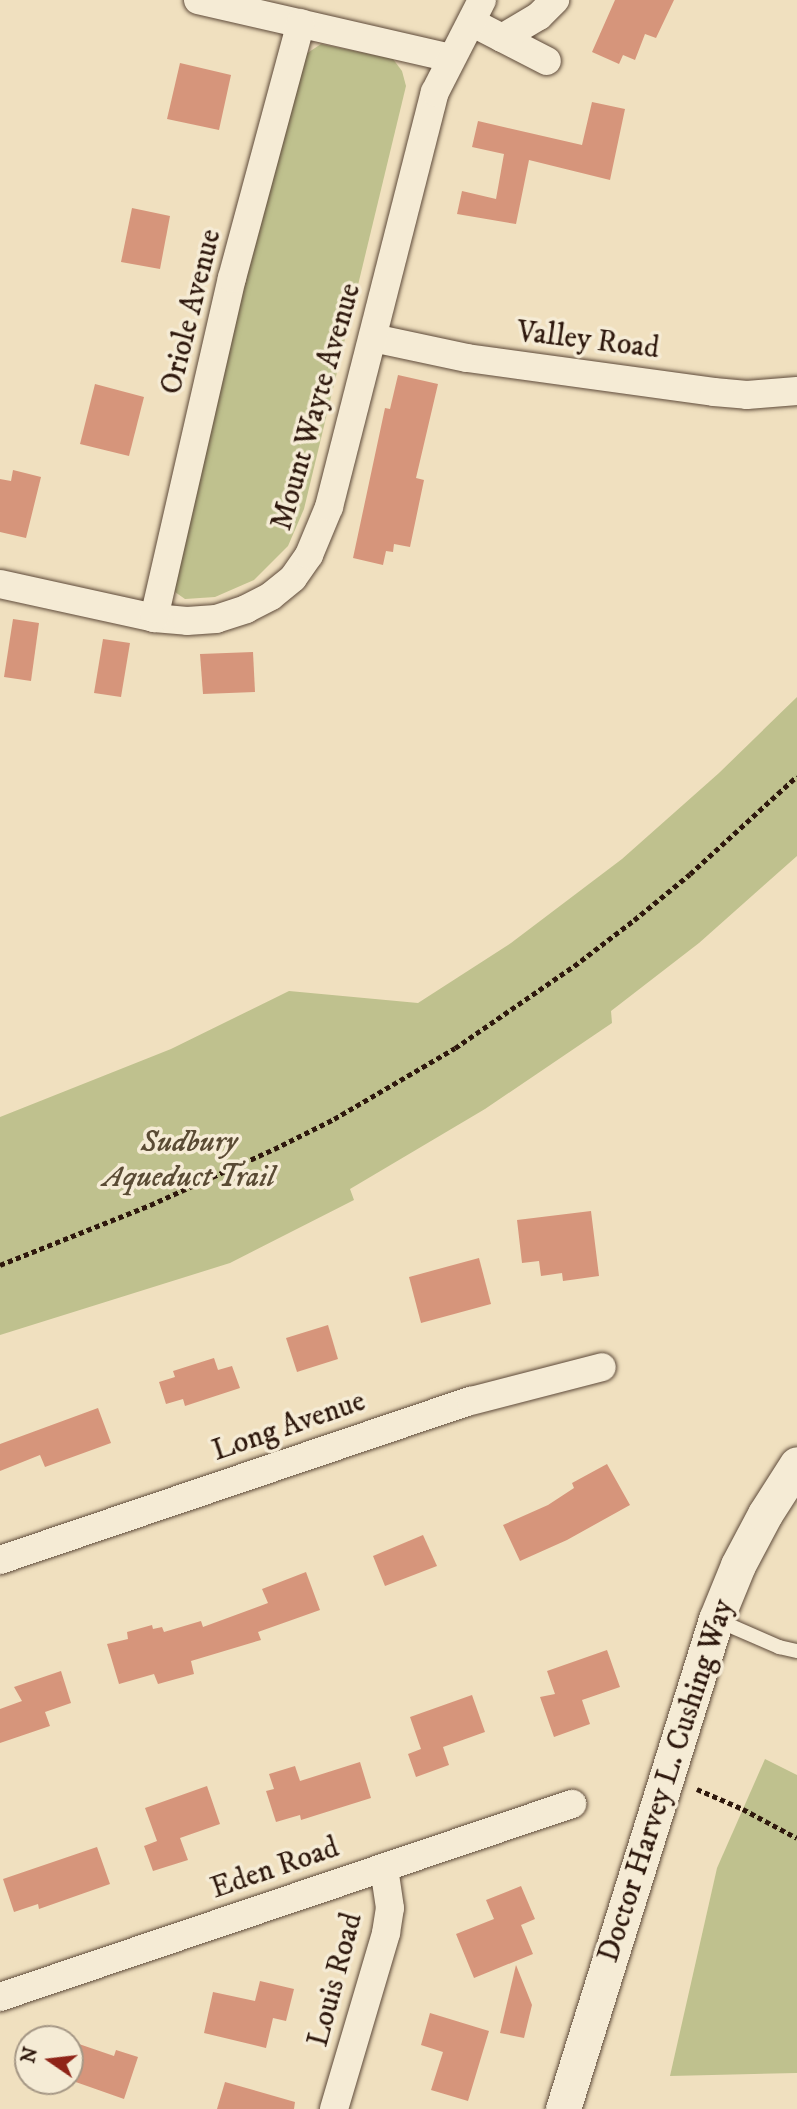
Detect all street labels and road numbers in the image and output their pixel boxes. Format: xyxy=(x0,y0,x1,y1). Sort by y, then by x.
street label: Oriole Avenue xyxy=(154,226,230,398)
street label: Mount Wayte Avenue xyxy=(265,279,369,535)
street label: Valley Road xyxy=(515,314,661,368)
street label: Long Avenue xyxy=(208,1384,370,1470)
street label: Doctor Harvey L. Cushing Way xyxy=(591,1595,743,1967)
street label: Eden Road xyxy=(206,1830,344,1908)
street label: Louis Road xyxy=(301,1909,371,2051)

